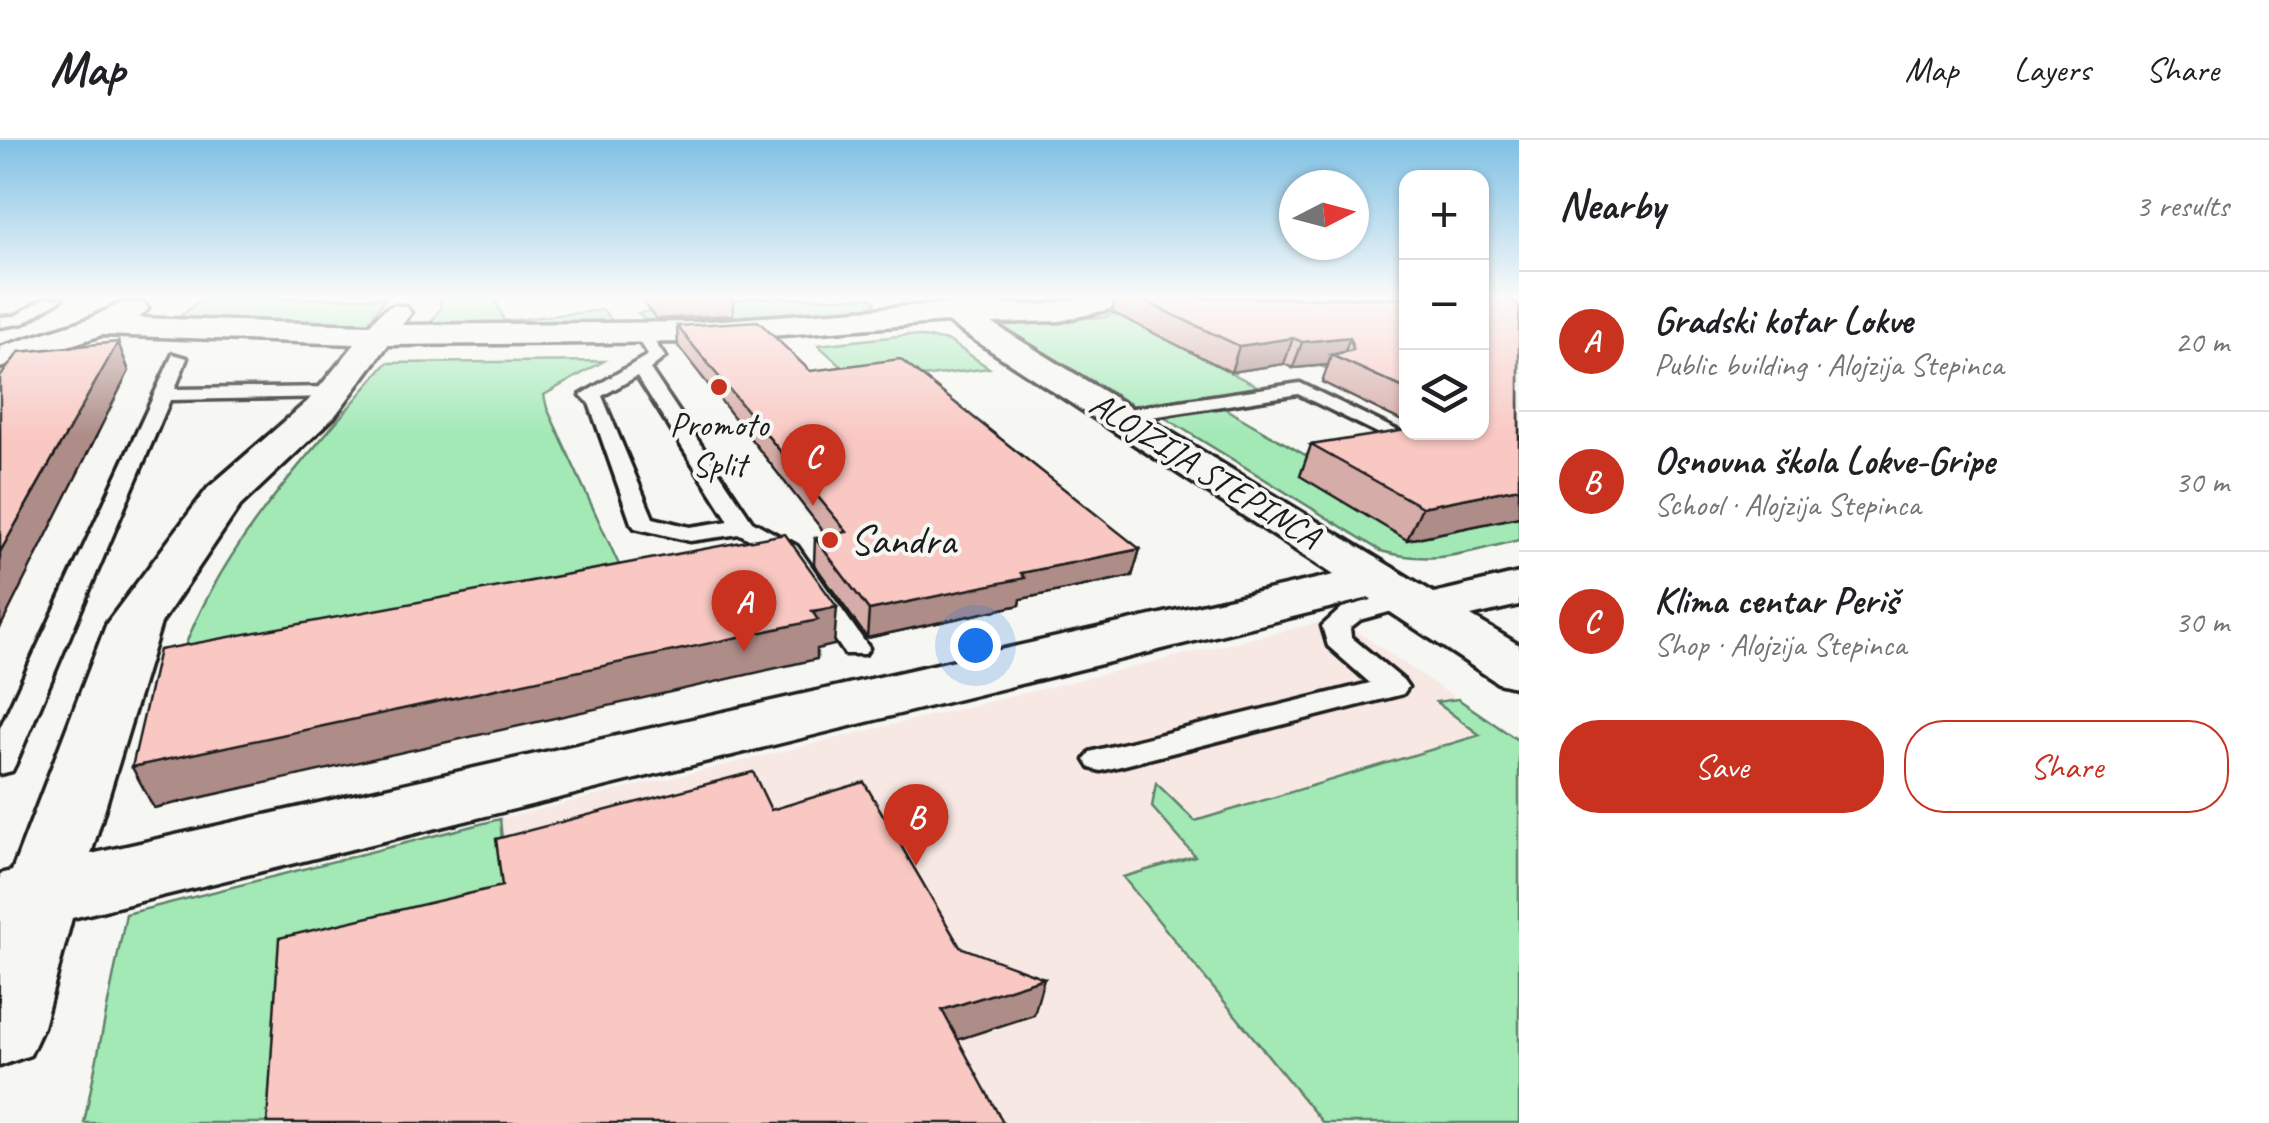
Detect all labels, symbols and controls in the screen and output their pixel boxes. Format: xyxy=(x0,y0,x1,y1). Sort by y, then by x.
text: Map xyxy=(50,39,125,99)
text: Map xyxy=(1905,47,1958,92)
text: Layers xyxy=(2013,47,2091,92)
text: Share xyxy=(2146,47,2219,92)
north arrow xyxy=(1279,170,1369,260)
map controls xyxy=(1399,170,1489,440)
button: + xyxy=(1399,170,1489,260)
text: Nearby xyxy=(1559,179,1665,232)
text: 3 results xyxy=(2135,185,2229,226)
button: − xyxy=(1399,260,1489,350)
text: Gradski kotar Lokve xyxy=(1654,297,1912,344)
text: A xyxy=(1583,321,1600,362)
text: 20 m xyxy=(2175,321,2229,362)
text: Public building · Alojzija Stepinca xyxy=(1654,344,2003,385)
button: layers xyxy=(1399,350,1489,440)
marker: Promoto Split xyxy=(708,376,730,398)
street label: ALOJZIJA STEPINCA xyxy=(1081,381,1330,560)
place label: Promoto Split xyxy=(670,402,770,487)
pin: C xyxy=(780,424,846,506)
text: Osnovna škola Lokve-Gripe xyxy=(1654,437,1995,484)
text: B xyxy=(1583,461,1600,502)
text: 30 m xyxy=(2175,461,2229,502)
text: School · Alojzija Stepinca xyxy=(1654,484,1920,525)
place label: Sandra xyxy=(850,514,959,567)
marker: Sandra xyxy=(819,529,841,551)
pin: A xyxy=(712,570,776,652)
text: Klima centar Periš xyxy=(1654,577,1898,624)
text: C xyxy=(1584,601,1599,642)
text: 30 m xyxy=(2175,601,2229,642)
your location xyxy=(950,620,1001,671)
text: Shop · Alojzija Stepinca xyxy=(1654,624,1906,665)
button: Save xyxy=(1559,720,1884,813)
button: Share xyxy=(1904,720,2229,813)
pin: B xyxy=(884,784,948,866)

